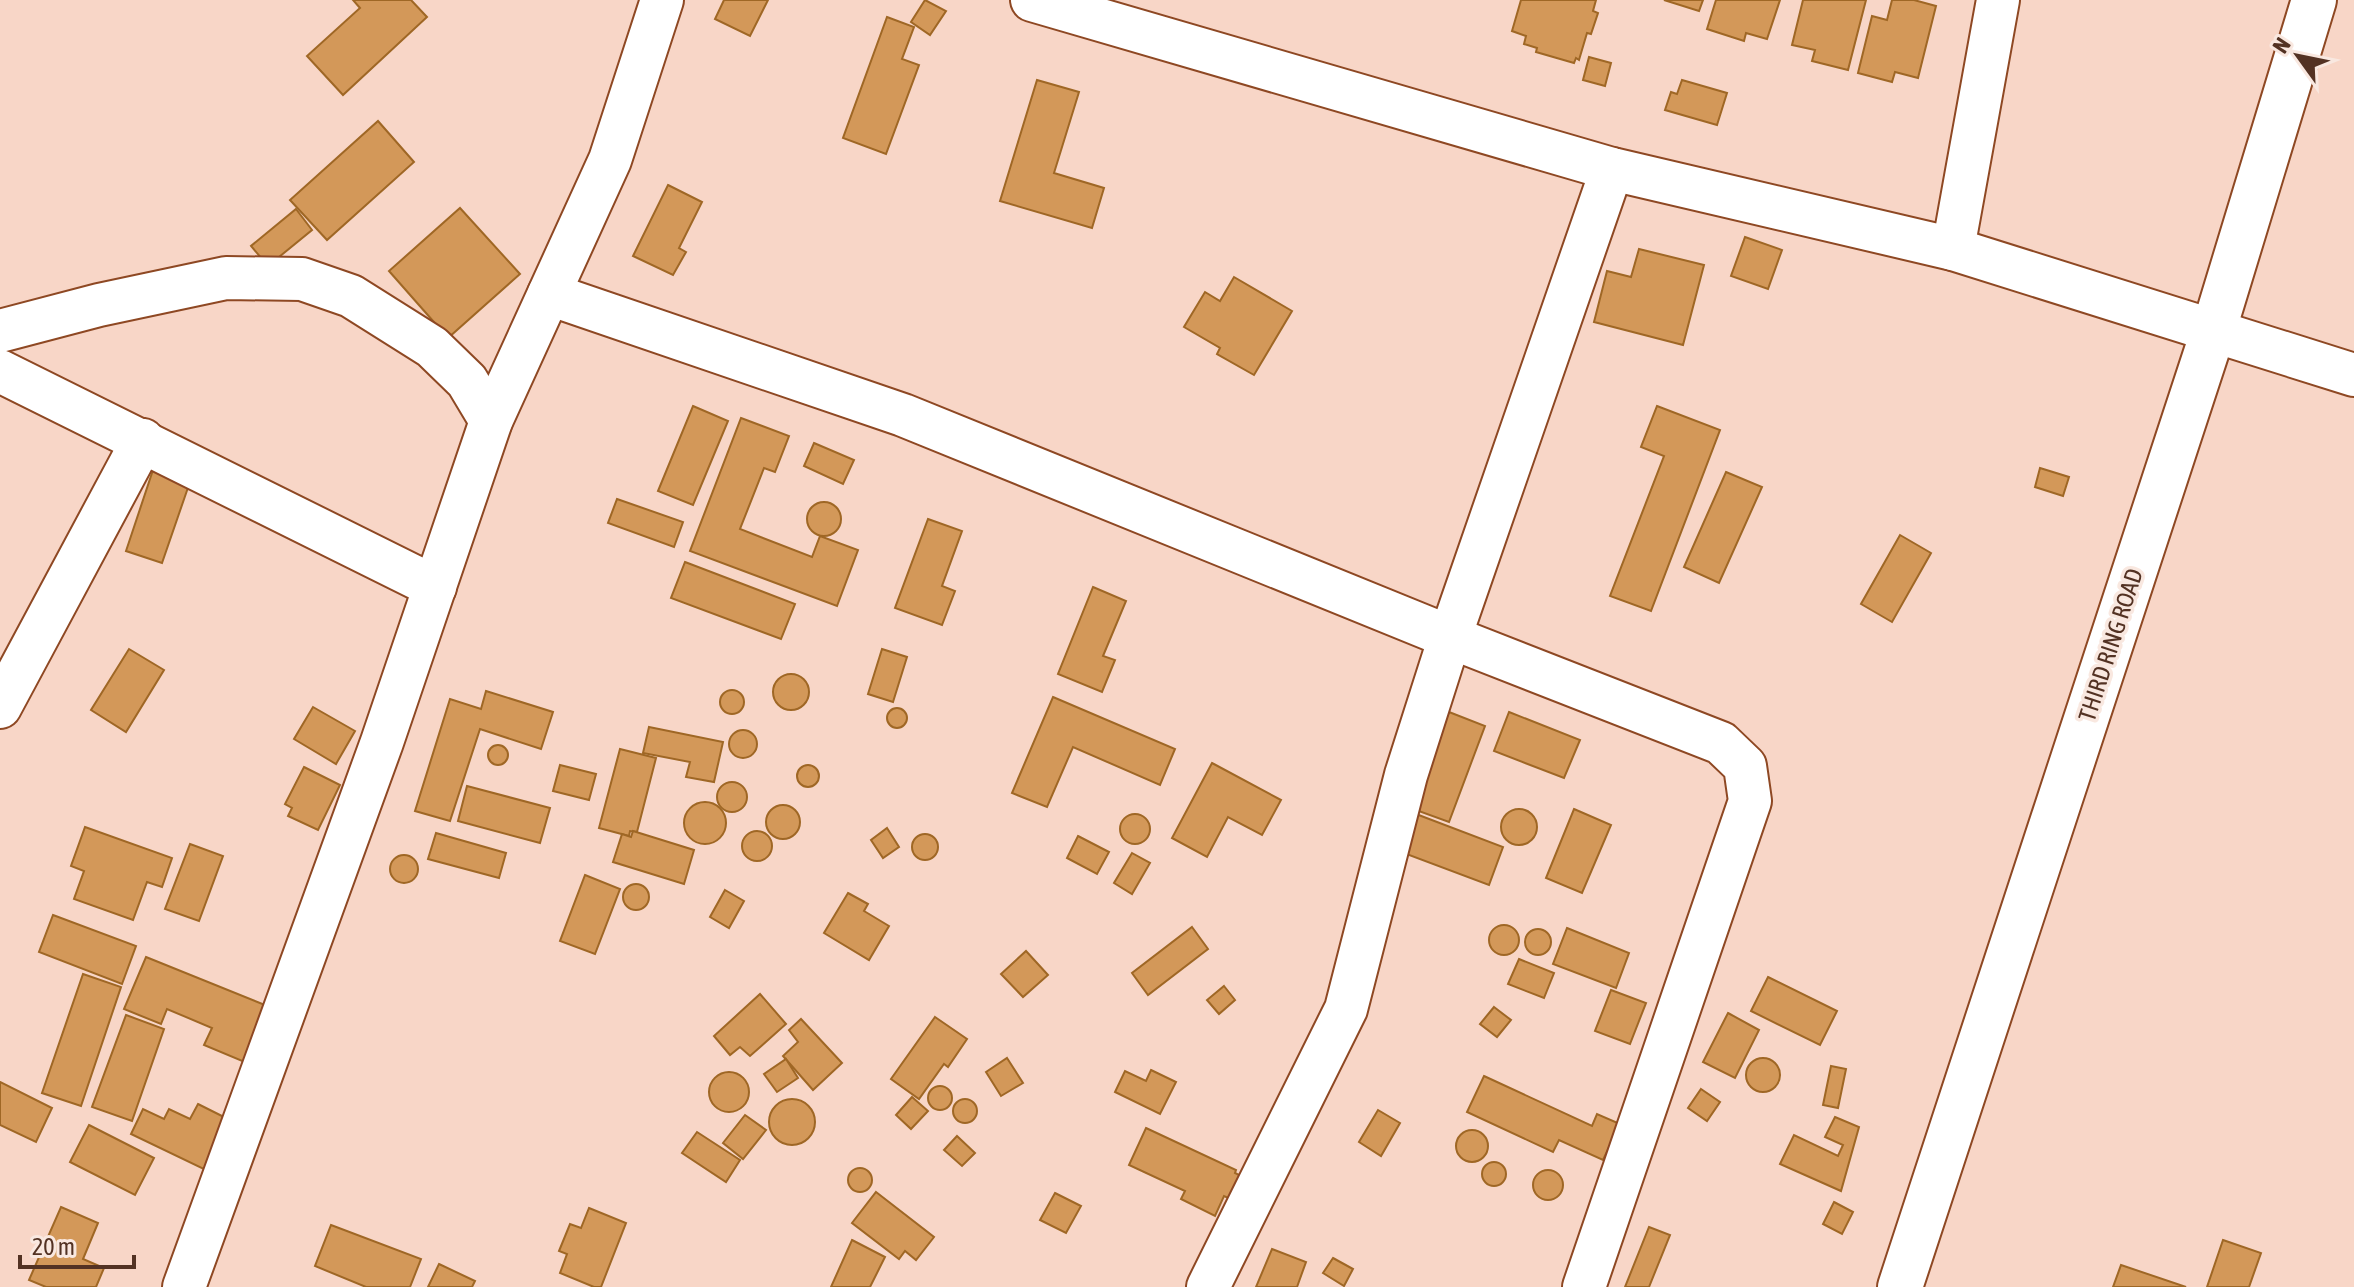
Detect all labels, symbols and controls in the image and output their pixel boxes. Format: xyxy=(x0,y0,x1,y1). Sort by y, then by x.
north arrow xyxy=(2258,16,2338,96)
text: N xyxy=(2267,33,2296,58)
street label: THIRD RING ROAD xyxy=(2073,565,2148,724)
scale bar xyxy=(20,1219,134,1269)
text: 20 m xyxy=(32,1233,75,1260)

